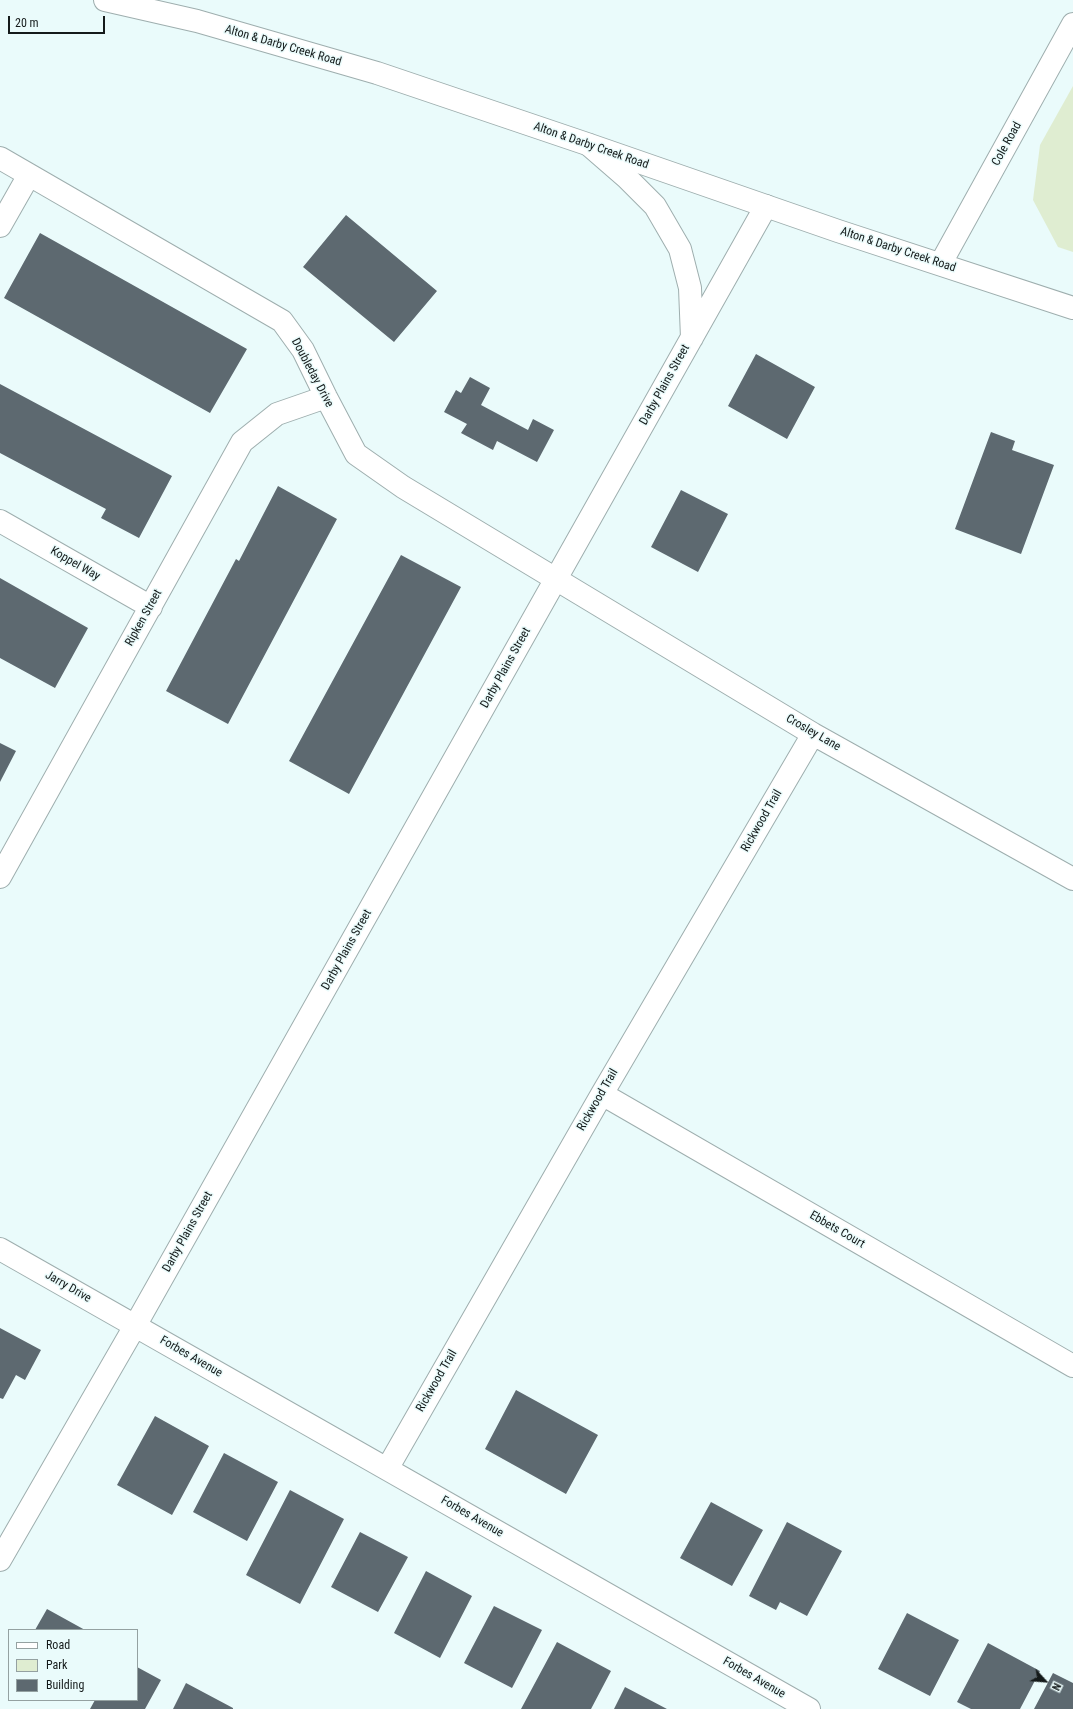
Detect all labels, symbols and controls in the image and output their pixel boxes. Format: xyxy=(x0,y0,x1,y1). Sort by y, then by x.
scale bar xyxy=(10,8,107,34)
text: 20 m xyxy=(15,16,39,30)
street label: Alton & Darby Creek Road xyxy=(223,22,343,70)
street label: Cole Road xyxy=(989,119,1025,169)
street label: Alton & Darby Creek Road xyxy=(532,120,650,172)
street label: Alton & Darby Creek Road xyxy=(838,225,958,275)
street label: Doubleday Drive xyxy=(288,336,336,410)
street label: Darby Plains Street xyxy=(637,342,693,428)
street label: Koppel Way xyxy=(48,544,102,584)
street label: Ripken Street xyxy=(123,587,165,649)
street label: Darby Plains Street xyxy=(478,625,534,711)
street label: Crosley Lane xyxy=(783,712,843,754)
street label: Rickwood Trail xyxy=(738,787,786,855)
street label: Darby Plains Street xyxy=(319,907,375,993)
street label: Rickwood Trail xyxy=(574,1066,622,1134)
street label: Darby Plains Street xyxy=(160,1189,216,1275)
street label: Ebbets Court xyxy=(807,1208,867,1252)
street label: Jarry Drive xyxy=(42,1268,94,1306)
street label: Forbes Avenue xyxy=(157,1333,225,1381)
street label: Rickwood Trail xyxy=(413,1347,461,1415)
street label: Forbes Avenue xyxy=(438,1493,506,1541)
legend xyxy=(8,1629,138,1701)
text: Road xyxy=(46,1638,70,1652)
street label: Forbes Avenue xyxy=(720,1654,788,1702)
text: Park xyxy=(46,1658,67,1672)
north arrow xyxy=(1025,1661,1065,1701)
text: Building xyxy=(46,1678,84,1692)
text: N xyxy=(1049,1681,1064,1692)

